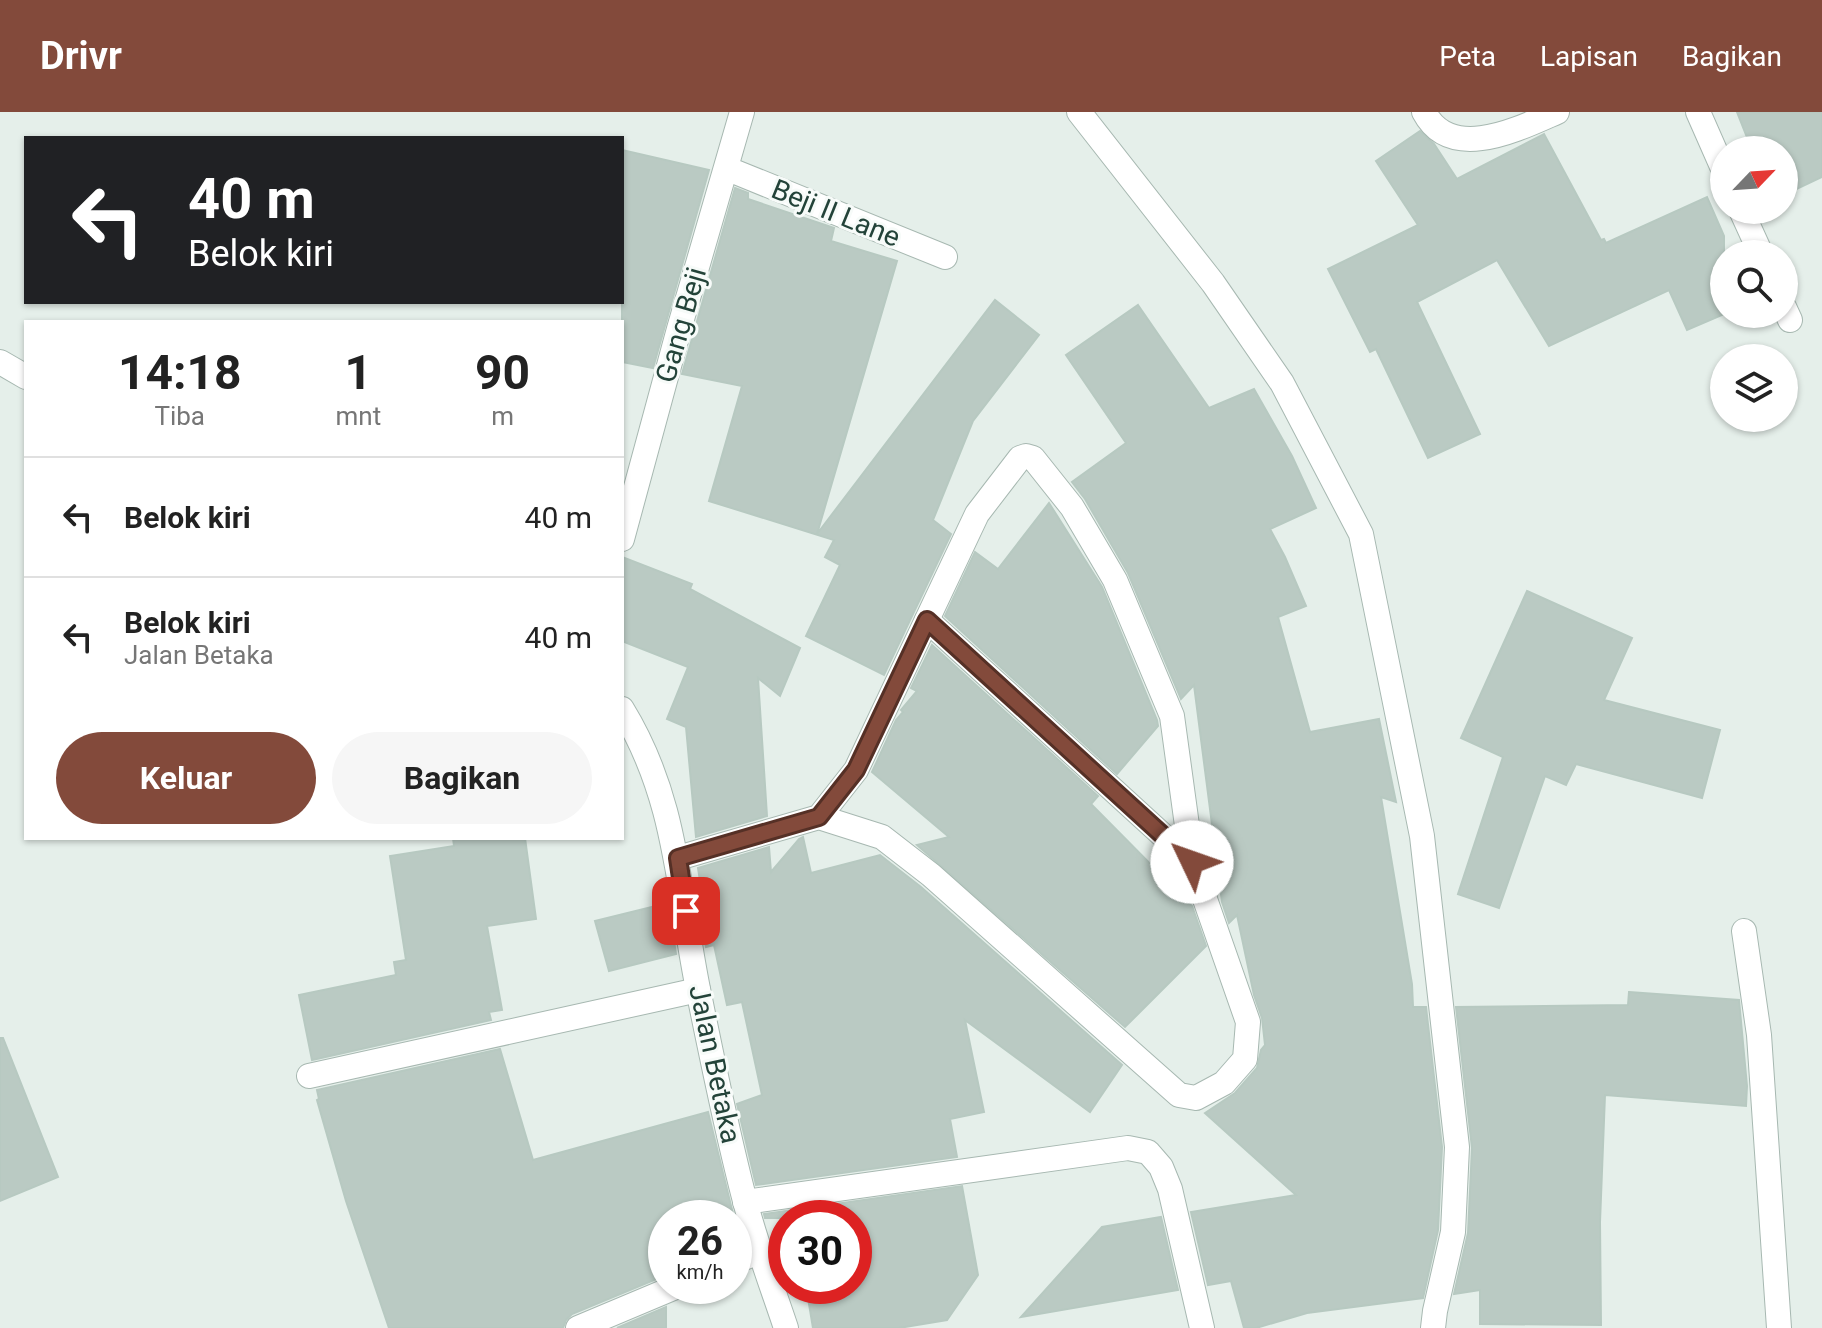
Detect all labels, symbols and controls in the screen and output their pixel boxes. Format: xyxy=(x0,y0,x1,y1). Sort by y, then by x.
text: Drivr xyxy=(40,34,122,78)
text: Peta xyxy=(1439,40,1496,73)
text: Lapisan xyxy=(1540,40,1638,73)
text: Bagikan xyxy=(1682,40,1782,73)
north arrow xyxy=(1710,136,1798,224)
map controls xyxy=(1710,136,1798,432)
text: 40 m xyxy=(188,166,315,232)
icon: left xyxy=(56,168,160,272)
street label: Beji II Lane xyxy=(767,172,905,254)
text: Belok kiri xyxy=(188,233,334,275)
button: search xyxy=(1710,240,1798,328)
street label: Gang Beji xyxy=(649,264,713,386)
text: 14:18 xyxy=(118,344,242,401)
text: 1 xyxy=(345,344,372,401)
text: 90 xyxy=(475,344,530,401)
button: layers xyxy=(1710,344,1798,432)
text: Tiba xyxy=(154,401,205,431)
text: mnt xyxy=(335,401,381,431)
text: m xyxy=(491,401,514,431)
icon: left xyxy=(56,495,100,539)
text: Belok kiri xyxy=(124,500,251,535)
text: 40 m xyxy=(525,500,592,535)
text: Belok kiri xyxy=(124,605,251,640)
icon: left xyxy=(56,615,100,659)
text: 40 m xyxy=(525,620,592,655)
text: Jalan Betaka xyxy=(124,640,274,670)
button: Keluar xyxy=(56,732,316,824)
button: Bagikan xyxy=(332,732,592,824)
position arrow xyxy=(1150,820,1234,904)
pin xyxy=(652,877,720,945)
icon: arrive xyxy=(664,889,708,933)
street label: Jalan Betaka xyxy=(682,982,748,1146)
speed limit sign: 30 xyxy=(768,1200,872,1304)
text: 26 xyxy=(677,1218,723,1265)
text: km/h xyxy=(677,1260,723,1284)

